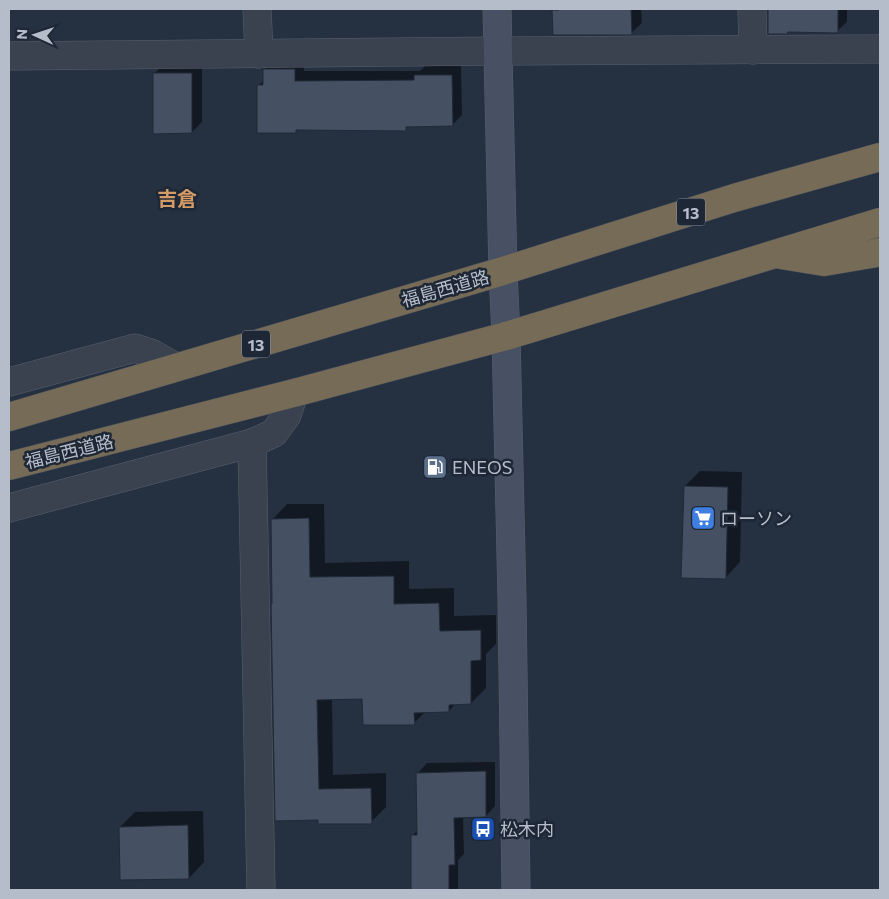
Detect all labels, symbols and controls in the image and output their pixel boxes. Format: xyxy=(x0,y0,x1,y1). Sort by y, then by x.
north arrow xyxy=(10,10,60,60)
text: N xyxy=(13,29,30,40)
district label: 吉倉 xyxy=(157,186,197,210)
road number: 13 xyxy=(677,198,705,226)
street label: 福島西道路 xyxy=(399,265,491,311)
road number: 13 xyxy=(242,330,270,358)
street label: 福島西道路 xyxy=(23,429,115,473)
fuel station icon: ENEOS xyxy=(422,454,448,480)
place label: ENEOS xyxy=(452,456,512,478)
supermarket icon: ローソン xyxy=(690,505,716,531)
place label: ローソン xyxy=(720,507,792,529)
bus stop icon: 松木内 xyxy=(470,816,496,842)
place label: 松木内 xyxy=(500,818,554,840)

